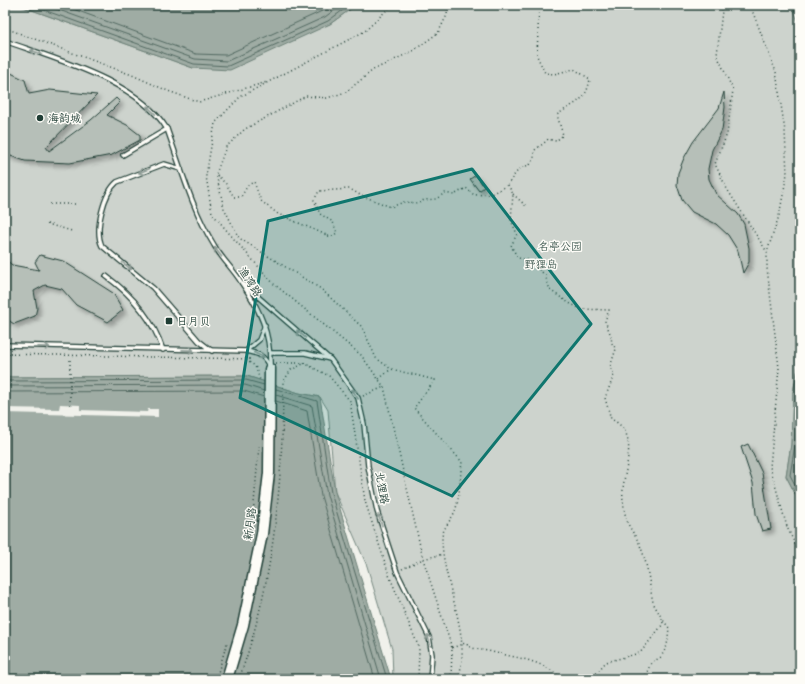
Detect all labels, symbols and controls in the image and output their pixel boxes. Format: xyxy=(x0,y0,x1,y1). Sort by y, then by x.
one-way arrow xyxy=(29,48,42,55)
one-way arrow xyxy=(146,105,156,115)
place label: 海韵城 xyxy=(48,112,81,125)
marker: 海韵城 xyxy=(35,113,45,123)
one-way arrow xyxy=(138,168,150,176)
park label: 名亭公园 xyxy=(538,240,582,253)
one-way arrow xyxy=(214,246,223,257)
park label: 野狸岛 xyxy=(525,258,558,271)
one-way arrow xyxy=(122,262,133,270)
street label: 渔湾路 xyxy=(236,265,264,299)
place label: 日月贝 xyxy=(177,315,210,328)
marker: 日月贝 xyxy=(164,316,174,326)
one-way arrow xyxy=(296,330,307,339)
one-way arrow xyxy=(37,343,50,350)
one-way arrow xyxy=(181,346,194,354)
one-way arrow xyxy=(253,352,265,359)
one-way arrow xyxy=(350,388,358,400)
street label: 北狸路 xyxy=(373,471,391,505)
street label: 新月路 xyxy=(241,507,259,541)
one-way arrow xyxy=(376,514,383,527)
one-way arrow xyxy=(425,634,432,647)

